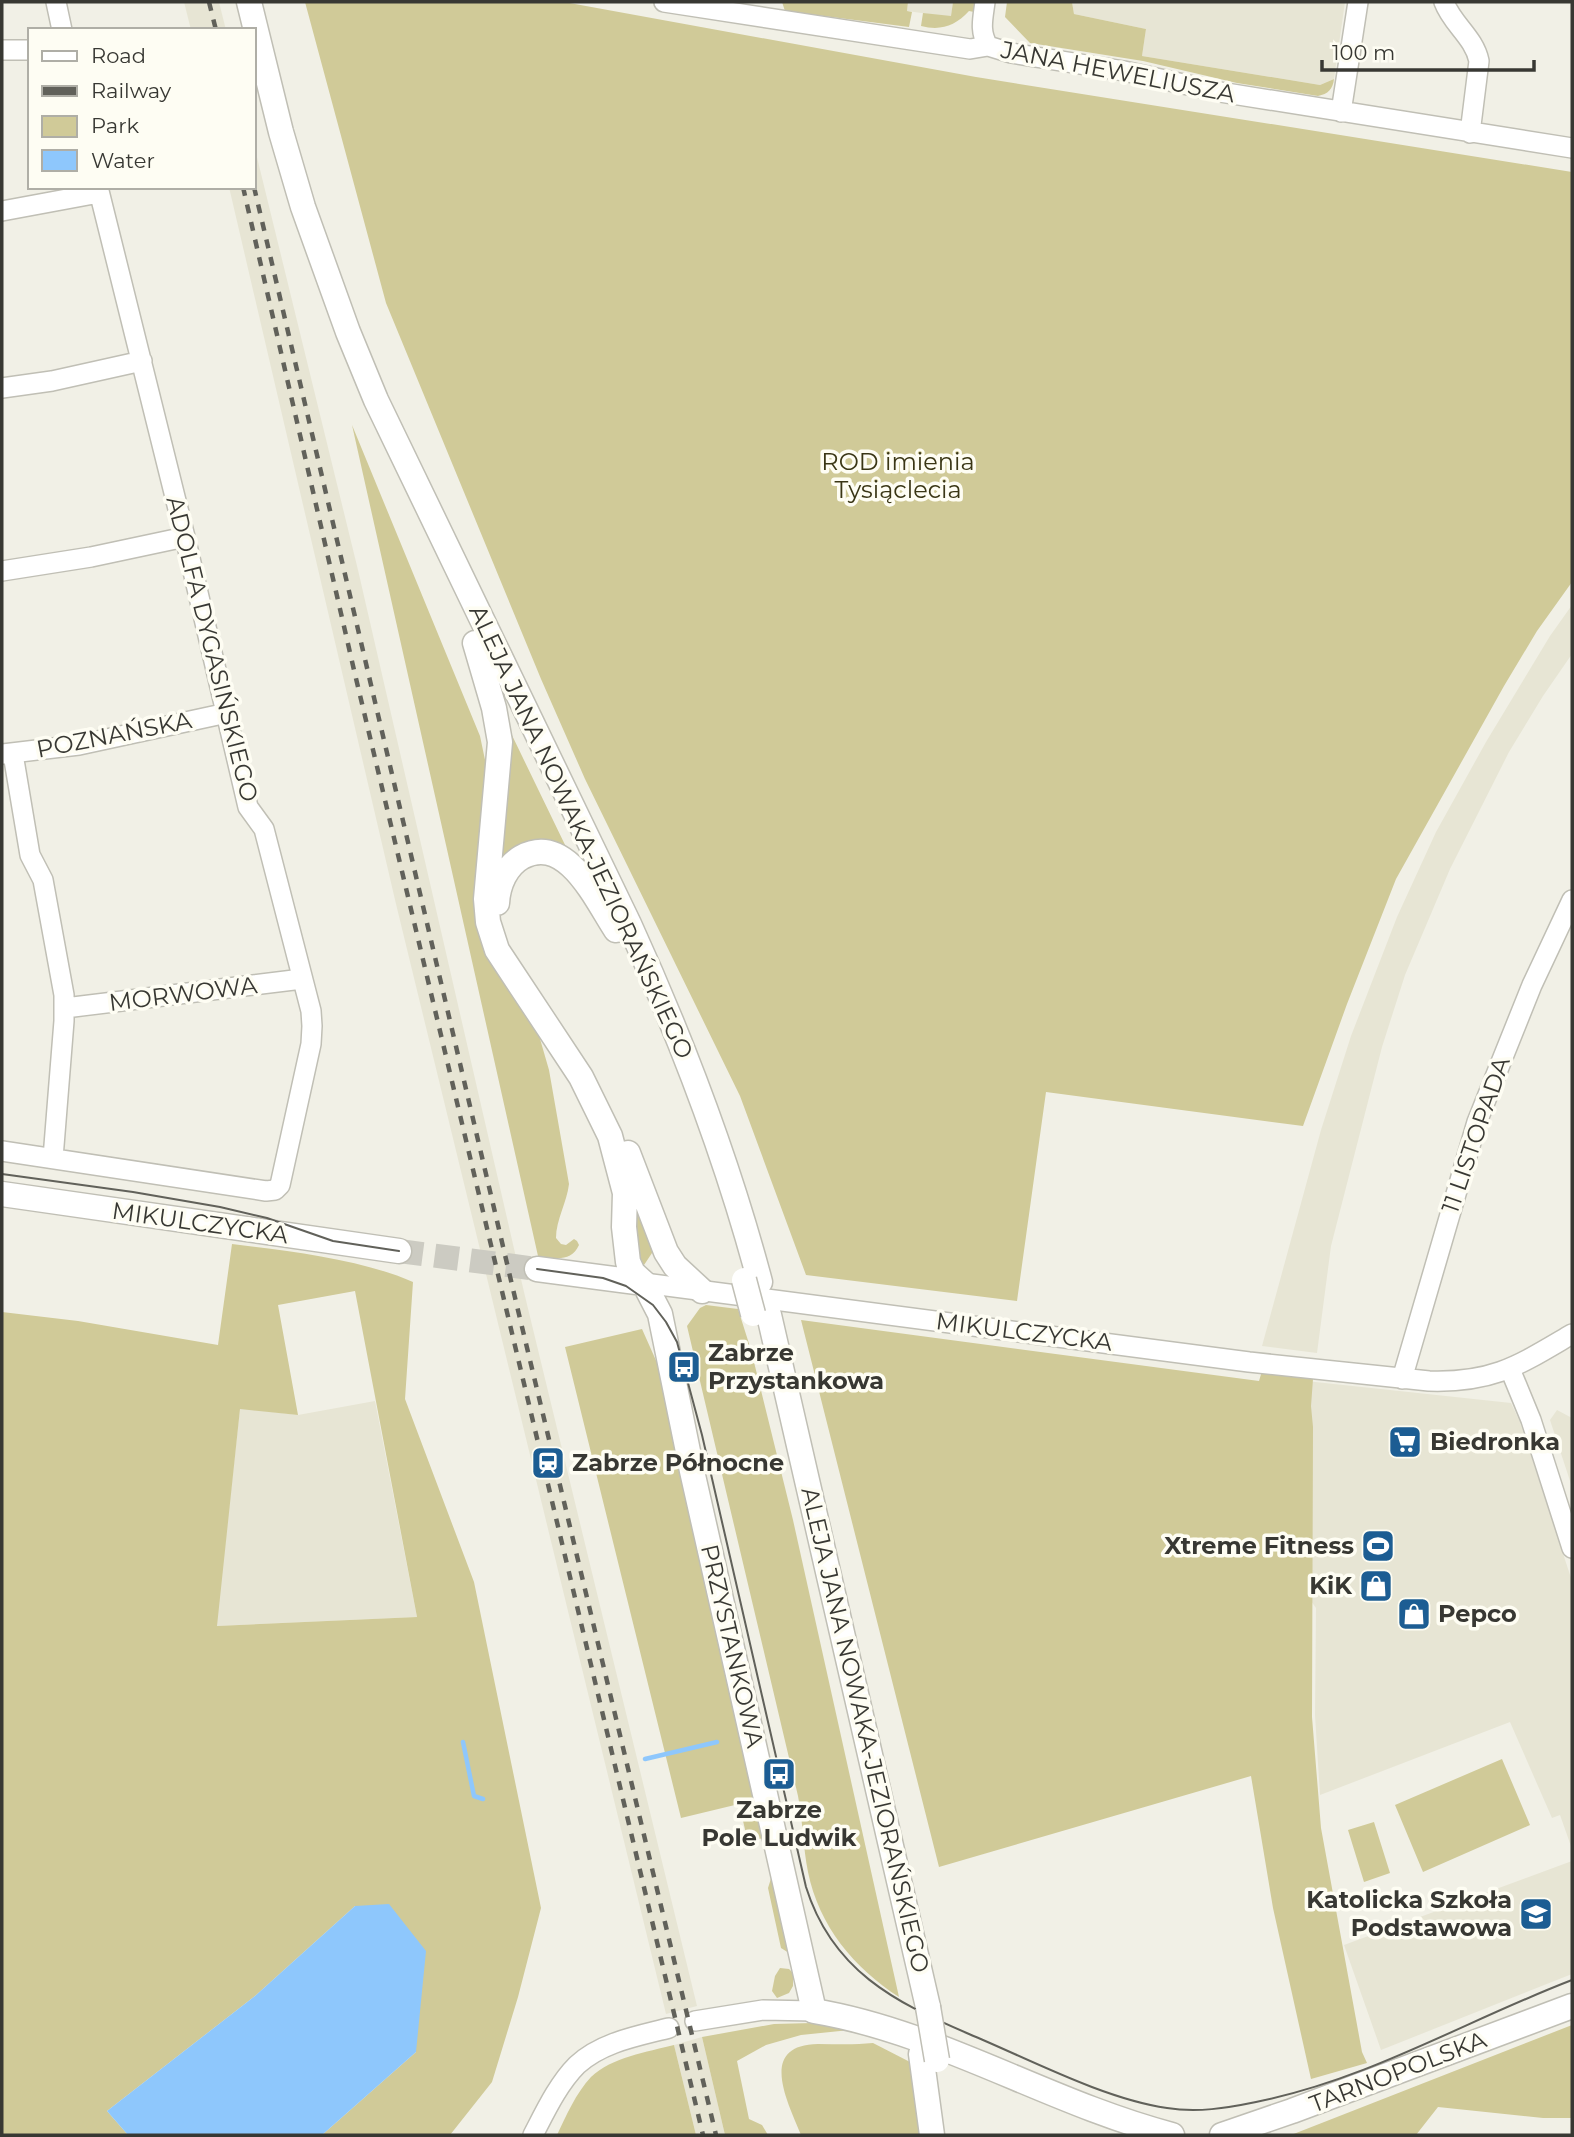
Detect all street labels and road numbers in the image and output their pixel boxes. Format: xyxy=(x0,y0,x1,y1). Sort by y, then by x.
street label: JANA HEWELIUSZA xyxy=(998,34,1238,109)
street label: ADOLFA DYGASIŃSKIEGO xyxy=(160,493,265,805)
street label: ALEJA JANA NOWAKA-JEZIORAŃSKIEGO xyxy=(463,600,700,1063)
street label: POZNAŃSKA xyxy=(34,705,195,764)
street label: MORWOWA xyxy=(107,970,260,1017)
street label: 11 LISTOPADA xyxy=(1435,1052,1516,1217)
street label: MIKULCZYCKA xyxy=(110,1196,291,1249)
street label: MIKULCZYCKA xyxy=(934,1306,1115,1357)
street label: ALEJA JANA NOWAKA-JEZIORAŃSKIEGO xyxy=(795,1484,936,1976)
street label: PRZYSTANKOWA xyxy=(695,1541,770,1751)
street label: TARNOPOLSKA xyxy=(1305,2024,1491,2119)

